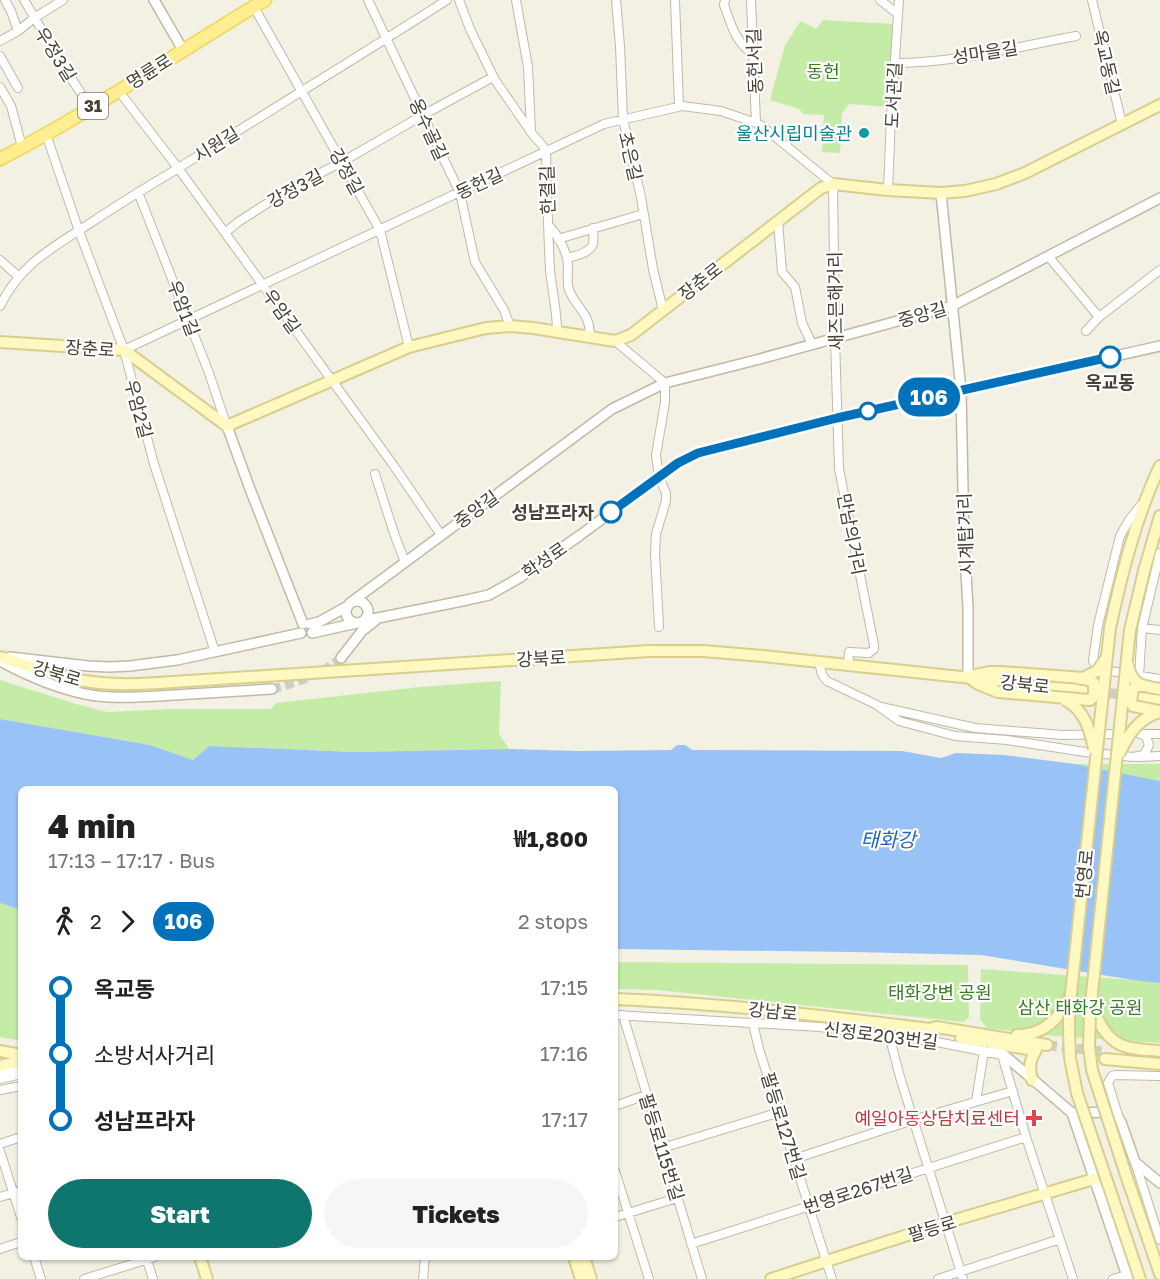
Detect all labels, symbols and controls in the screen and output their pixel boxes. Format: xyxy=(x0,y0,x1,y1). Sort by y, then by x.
street label: 우정3길 xyxy=(31,23,81,85)
street label: 옥교동길 xyxy=(1089,27,1125,97)
street label: 동헌서길 xyxy=(742,28,766,94)
street label: 성마을길 xyxy=(951,36,1019,68)
street label: 명륜로 xyxy=(122,49,176,93)
park label: 동헌 xyxy=(806,60,840,82)
street label: 도서관길 xyxy=(880,61,906,129)
road number: 31 xyxy=(78,93,108,119)
street label: 옹수골길 xyxy=(405,94,453,164)
street label: 시원길 xyxy=(189,122,243,166)
place label: 울산시립미술관 xyxy=(736,122,852,144)
marker: 울산시립미술관 xyxy=(857,126,871,140)
street label: 초은길 xyxy=(615,129,647,183)
street label: 강정길 xyxy=(325,144,369,198)
street label: 동헌길 xyxy=(452,163,506,203)
street label: 강정3길 xyxy=(263,164,327,212)
street label: 한결길 xyxy=(535,165,559,215)
street label: 새즈믄해거리 xyxy=(823,251,847,351)
street label: 장춘로 xyxy=(674,257,726,305)
street label: 우암1길 xyxy=(163,277,205,339)
street label: 우암길 xyxy=(258,284,306,338)
street label: 중앙길 xyxy=(895,297,949,331)
street label: 장춘로 xyxy=(64,335,116,361)
marker: 옥교동 xyxy=(1099,346,1121,368)
place label: 옥교동 xyxy=(1085,371,1135,393)
street label: 우암2길 xyxy=(121,377,157,441)
line badge: 106 xyxy=(894,378,964,416)
text: 106 xyxy=(910,384,948,410)
unlabelled marker xyxy=(859,402,877,420)
street label: 중앙길 xyxy=(449,485,503,533)
street label: 만남의거리 xyxy=(833,491,871,577)
street label: 시계탑거리 xyxy=(953,492,977,576)
place label: 성남프라자 xyxy=(511,501,594,523)
marker: 성남프라자 xyxy=(600,501,622,523)
street label: 학성로 xyxy=(517,537,571,583)
street label: 강북로 xyxy=(516,646,566,670)
street label: 강북로 xyxy=(30,656,84,690)
street label: 강북로 xyxy=(999,670,1051,698)
text: 4 min xyxy=(48,806,135,845)
text: ₩1,800 xyxy=(514,825,588,852)
water label: 태화강 xyxy=(860,827,918,851)
text: 17:13 – 17:17 · Bus xyxy=(48,848,215,872)
street label: 번영로 xyxy=(1070,848,1098,900)
icon: walk xyxy=(48,905,81,938)
icon: forward xyxy=(111,905,144,938)
text: 106 xyxy=(165,908,202,934)
text: 2 xyxy=(90,909,102,933)
text: 2 stops xyxy=(518,909,588,933)
text: 옥교동 xyxy=(94,975,155,1002)
text: 17:15 xyxy=(540,975,588,999)
park label: 태화강변 공원 xyxy=(888,981,992,1003)
park label: 삼산 태화강 공원 xyxy=(1018,996,1142,1018)
street label: 강남로 xyxy=(747,997,799,1025)
street label: 신정로203번길 xyxy=(823,1017,939,1053)
text: 소방서사거리 xyxy=(94,1041,215,1068)
text: 17:16 xyxy=(540,1041,588,1065)
street label: 팔등로127번길 xyxy=(757,1069,811,1183)
street label: 팔등로115번길 xyxy=(635,1091,689,1203)
text: 성남프라자 xyxy=(94,1107,195,1134)
text: 17:17 xyxy=(541,1107,588,1131)
place label: 예일아동상담치료센터 xyxy=(854,1107,1020,1129)
marker: 예일아동상담치료센터 xyxy=(1025,1109,1043,1127)
street label: 번영로267번길 xyxy=(801,1162,915,1218)
button: Start xyxy=(48,1179,312,1248)
button: Tickets xyxy=(324,1179,588,1248)
street label: 팔등로 xyxy=(905,1210,959,1246)

